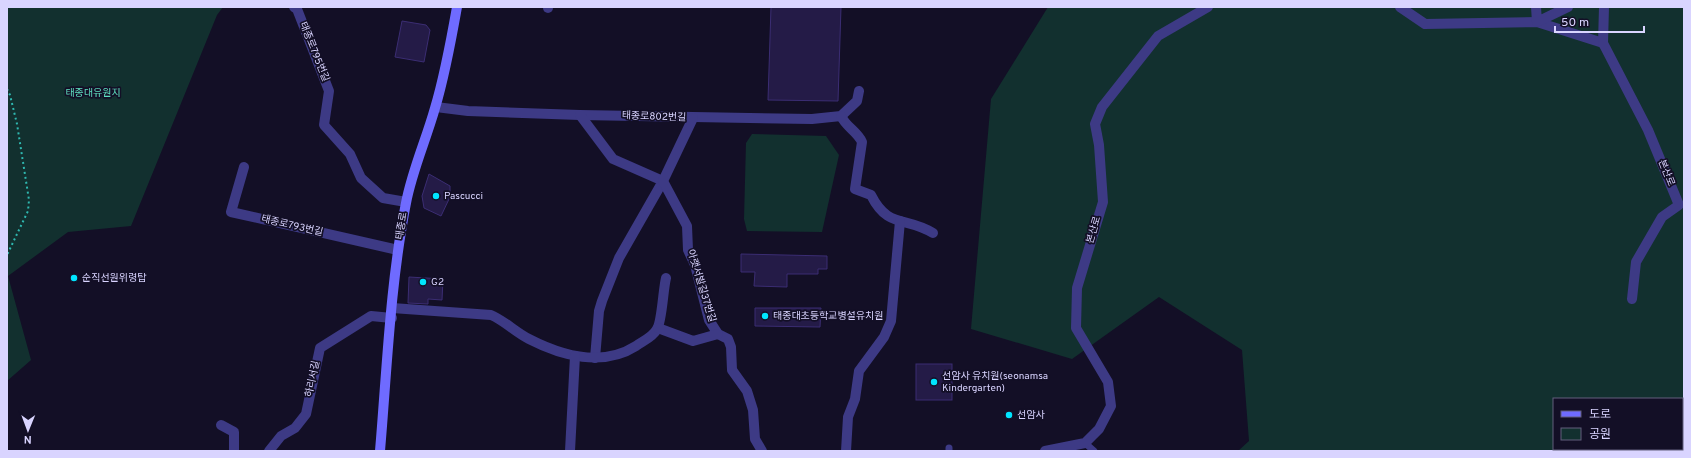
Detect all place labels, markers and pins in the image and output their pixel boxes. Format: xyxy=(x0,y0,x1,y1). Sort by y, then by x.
place label: Pascucci xyxy=(444,190,483,203)
marker: Pascucci xyxy=(431,191,441,201)
place label: 순직선원위령탑 xyxy=(82,272,147,285)
marker: 순직선원위령탑 xyxy=(69,273,79,283)
place label: G2 xyxy=(431,276,444,289)
marker: G2 xyxy=(418,277,428,287)
place label: 태종대초등학교병설유치원 xyxy=(773,310,883,323)
marker: 태종대초등학교병설유치원 xyxy=(760,311,770,321)
place label: 선암사 유치원(seonamsa Kindergarten) xyxy=(942,370,1048,395)
marker: 선암사 유치원(seonamsa Kindergarten) xyxy=(929,377,939,387)
place label: 선암사 xyxy=(1017,409,1045,422)
marker: 선암사 xyxy=(1004,410,1014,420)

